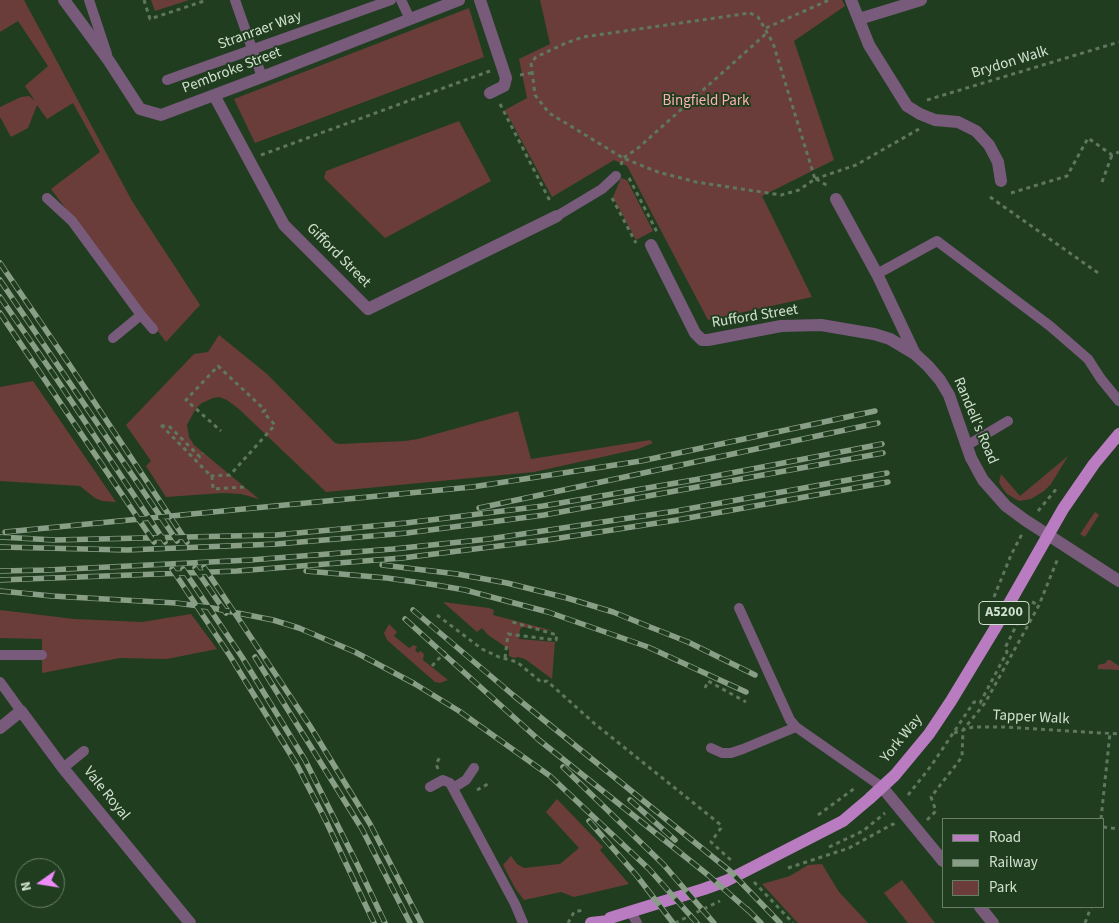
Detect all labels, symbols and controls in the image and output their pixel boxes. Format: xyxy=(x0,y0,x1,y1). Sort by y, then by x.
street label: Stranraer Way xyxy=(216,8,304,54)
street label: Brydon Walk xyxy=(969,43,1051,83)
street label: Pembroke Street xyxy=(180,44,284,98)
park label: Bingfield Park xyxy=(663,93,749,111)
street label: Gifford Street xyxy=(302,220,374,292)
street label: Rufford Street xyxy=(710,301,800,333)
street label: Randell's Road xyxy=(949,375,1001,467)
road number: A5200 xyxy=(979,602,1029,624)
street label: Tapper Walk xyxy=(992,707,1070,729)
street label: York Way xyxy=(877,711,927,767)
street label: Vale Royal xyxy=(79,764,133,824)
legend xyxy=(942,818,1104,908)
text: Road xyxy=(989,827,1021,848)
text: Railway xyxy=(989,852,1038,873)
north arrow xyxy=(15,858,65,908)
text: Park xyxy=(989,877,1017,898)
text: N xyxy=(16,879,37,893)

